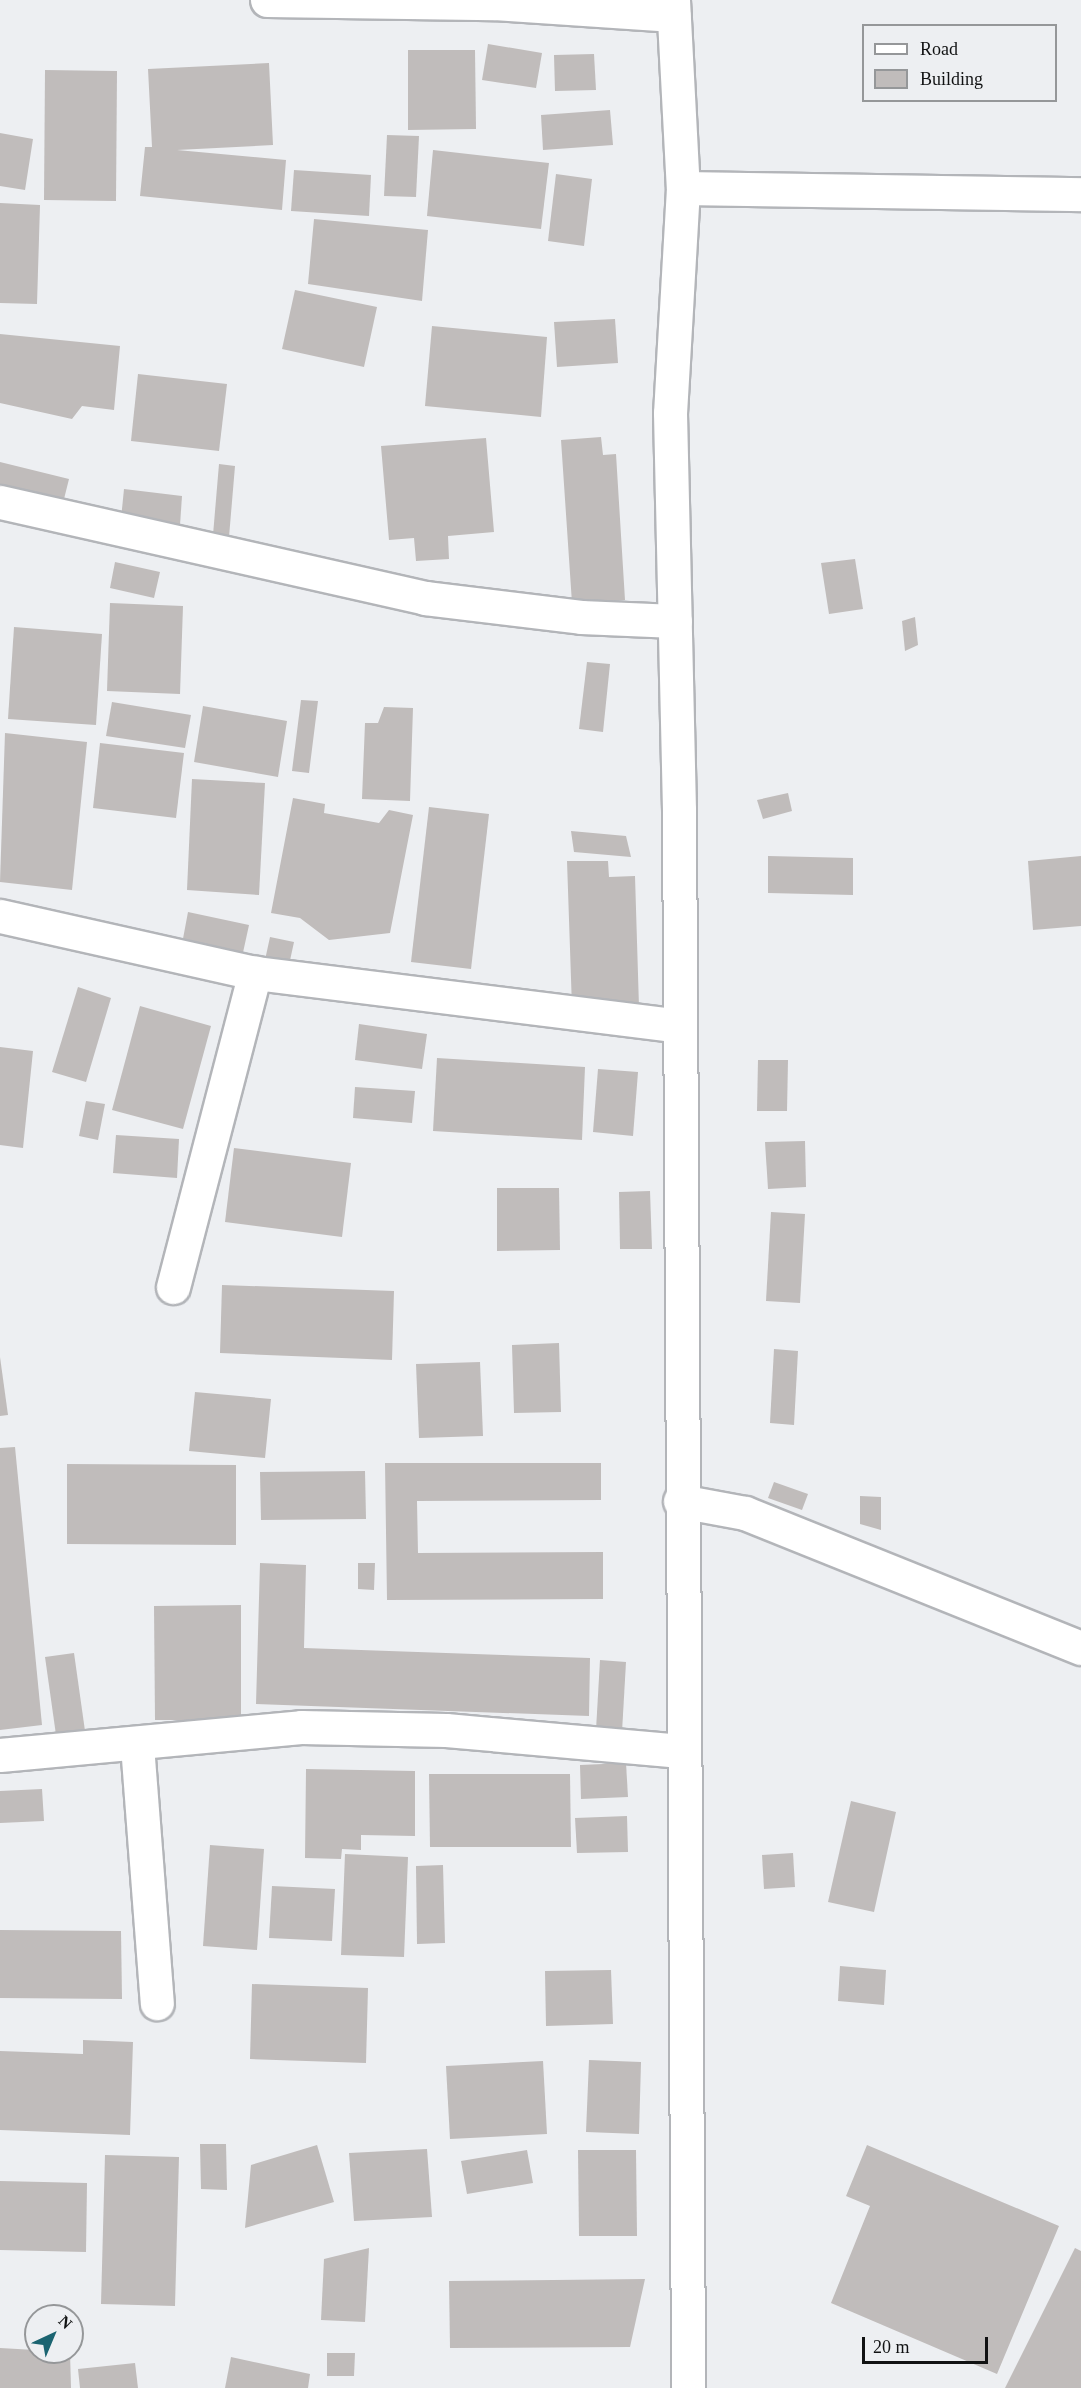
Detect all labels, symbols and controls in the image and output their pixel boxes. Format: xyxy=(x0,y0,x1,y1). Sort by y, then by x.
legend xyxy=(862,24,1057,102)
text: Road xyxy=(920,39,958,59)
text: Building xyxy=(920,69,983,89)
north arrow xyxy=(24,2304,84,2364)
text: N xyxy=(55,2312,76,2332)
scale bar xyxy=(865,2325,991,2363)
text: 20 m xyxy=(873,2337,910,2357)

